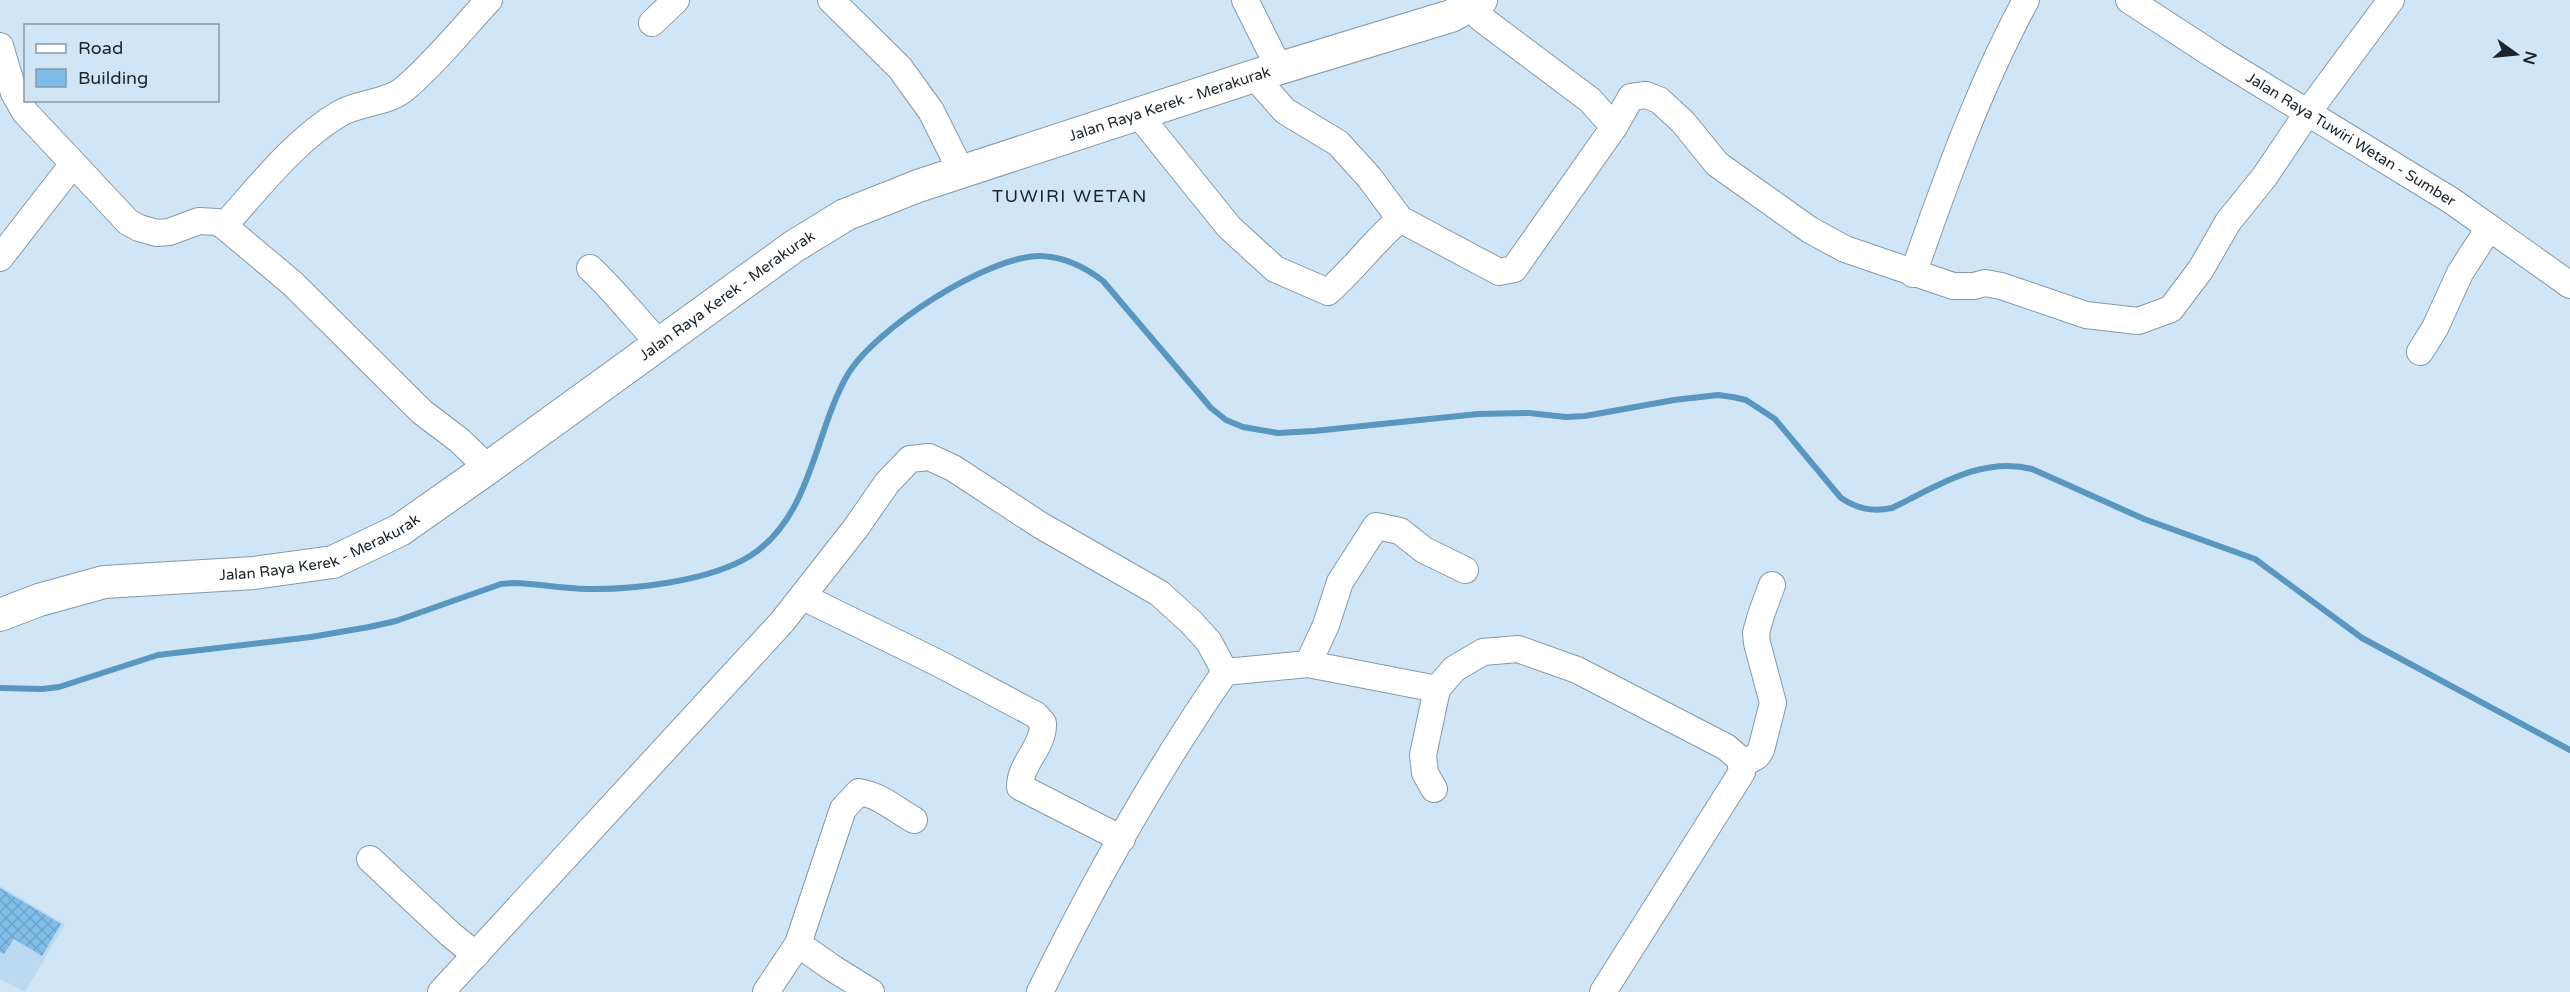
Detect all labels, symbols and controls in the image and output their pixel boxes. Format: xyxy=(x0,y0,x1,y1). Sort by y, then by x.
legend xyxy=(24,24,219,102)
north arrow xyxy=(2486,24,2546,84)
text: Road xyxy=(78,37,123,59)
text: N xyxy=(2518,49,2541,66)
street label: Jalan Raya Kerek - Merakurak xyxy=(1066,63,1273,145)
text: Building xyxy=(78,67,148,89)
street label: Jalan Raya Tuwiri Wetan - Sumber xyxy=(2243,68,2459,210)
district label: TUWIRI WETAN xyxy=(992,185,1148,207)
street label: Jalan Raya Kerek - Merakurak xyxy=(636,227,818,364)
street label: Jalan Raya Kerek - Merakurak xyxy=(218,510,423,584)

